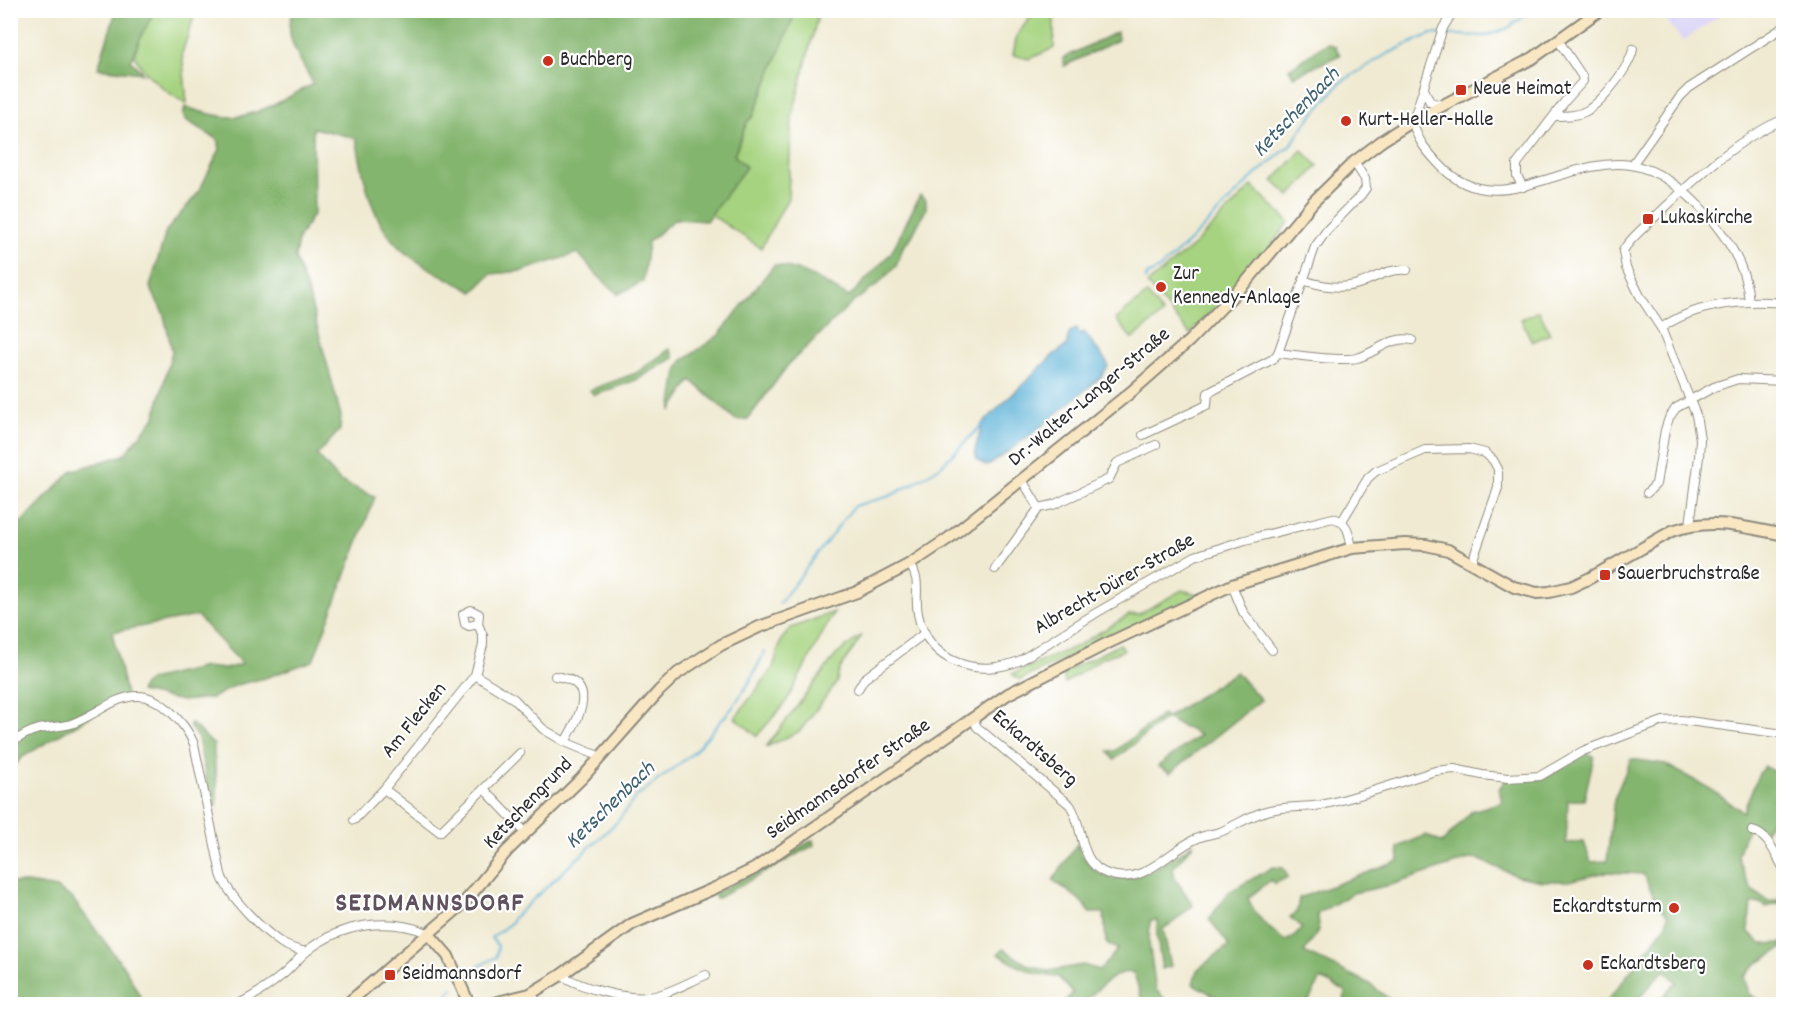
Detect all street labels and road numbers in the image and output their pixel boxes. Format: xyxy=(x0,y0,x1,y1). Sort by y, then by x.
street label: Dr.-Walter-Langer-Straße xyxy=(1002,321,1178,475)
street label: Albrecht-Dürer-Straße xyxy=(1029,527,1201,643)
street label: Am Flecken xyxy=(375,676,455,766)
street label: Eckardtsberg xyxy=(984,703,1084,795)
street label: Seidmannsdorfer Straße xyxy=(761,712,937,848)
street label: Ketschengrund xyxy=(477,751,581,857)

